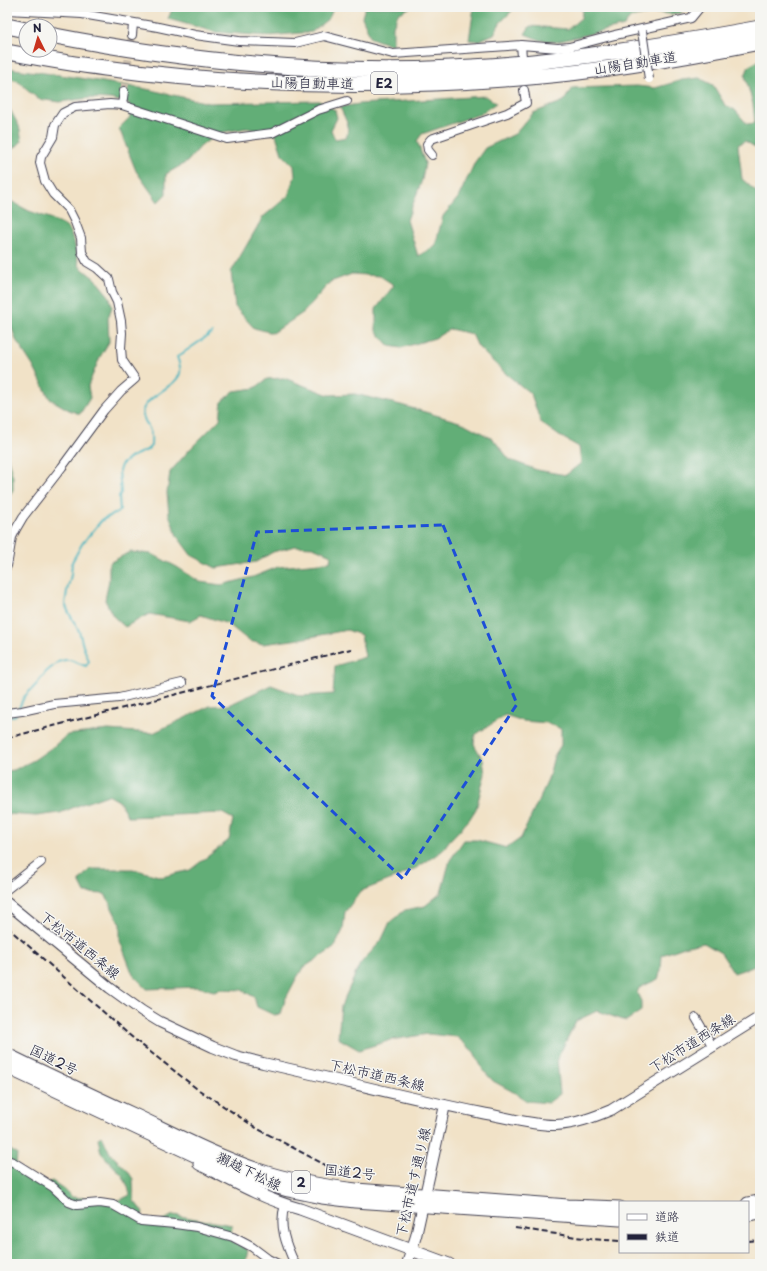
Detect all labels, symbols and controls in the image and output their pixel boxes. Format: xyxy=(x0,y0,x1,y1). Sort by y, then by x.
north arrow xyxy=(18,18,58,58)
text: N xyxy=(32,19,42,36)
street label: 山陽自動車道 xyxy=(592,46,678,79)
street label: 山陽自動車道 xyxy=(270,71,354,94)
road number: E2 xyxy=(371,72,397,94)
street label: 下松市道西条線 xyxy=(36,906,125,984)
street label: 下松市道西条線 xyxy=(645,1008,739,1077)
street label: 国道2号 xyxy=(26,1039,82,1080)
street label: 下松市道西条線 xyxy=(327,1053,427,1096)
street label: 下松市道す通り線 xyxy=(390,1125,435,1239)
street label: 獺越下松線 xyxy=(213,1146,285,1195)
street label: 国道2号 xyxy=(323,1158,377,1185)
road number: 2 xyxy=(292,1171,310,1193)
legend xyxy=(619,1201,749,1253)
text: 道路 xyxy=(655,1207,679,1225)
text: 鉄道 xyxy=(655,1227,679,1245)

